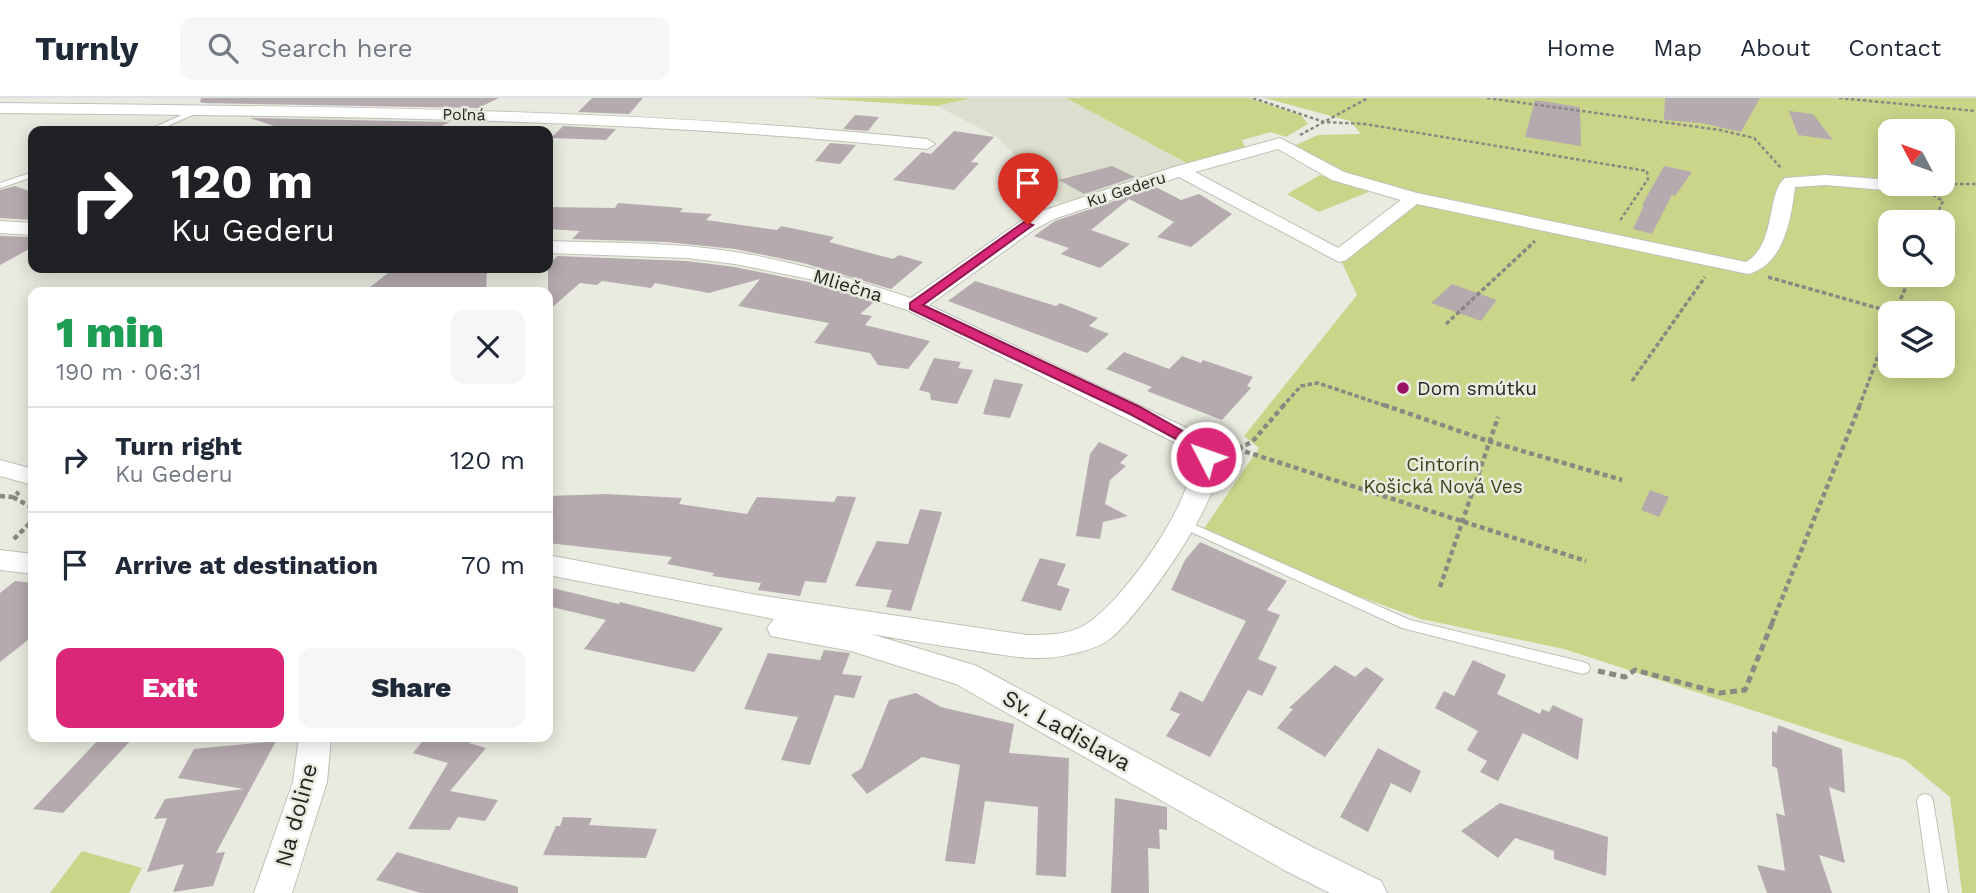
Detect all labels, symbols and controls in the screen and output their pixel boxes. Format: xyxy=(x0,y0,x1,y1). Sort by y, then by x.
search box xyxy=(180,17,670,80)
text: Turnly xyxy=(35,29,138,68)
icon: search xyxy=(204,29,242,67)
text: Search here xyxy=(260,33,413,63)
text: Home xyxy=(1547,34,1615,62)
text: Map xyxy=(1653,34,1702,62)
text: About xyxy=(1740,34,1810,62)
text: Contact xyxy=(1848,34,1941,62)
street label: Poľná xyxy=(442,105,486,124)
north arrow xyxy=(1878,119,1955,196)
map controls xyxy=(1878,119,1955,378)
text: 120 m xyxy=(171,152,313,210)
pin xyxy=(998,153,1058,225)
icon: right xyxy=(56,154,147,245)
icon: arrive xyxy=(1009,164,1047,202)
street label: Ku Gederu xyxy=(1084,168,1168,211)
button: search xyxy=(1878,210,1955,287)
text: Ku Gederu xyxy=(171,211,335,249)
street label: Mliečna xyxy=(810,264,885,307)
button: layers xyxy=(1878,301,1955,378)
text: 1 min xyxy=(56,308,164,357)
button: close xyxy=(451,310,525,384)
text: 190 m · 06:31 xyxy=(56,359,202,386)
place label: Dom smútku xyxy=(1417,377,1537,400)
marker: Dom smútku xyxy=(1395,380,1411,396)
position arrow xyxy=(1169,420,1243,494)
text: Turn right xyxy=(115,431,242,461)
icon: right xyxy=(56,441,94,479)
text: 120 m xyxy=(450,445,525,475)
park label: Cintorín Košická Nová Ves xyxy=(1363,453,1523,498)
text: Ku Gederu xyxy=(115,461,233,488)
icon: arrive xyxy=(56,546,94,584)
text: Arrive at destination xyxy=(115,550,378,580)
text: 70 m xyxy=(461,550,525,580)
button: Exit xyxy=(56,648,284,728)
button: Share xyxy=(298,648,525,728)
street label: Sv. Ladislava xyxy=(998,684,1136,777)
street label: Na doline xyxy=(270,760,323,870)

